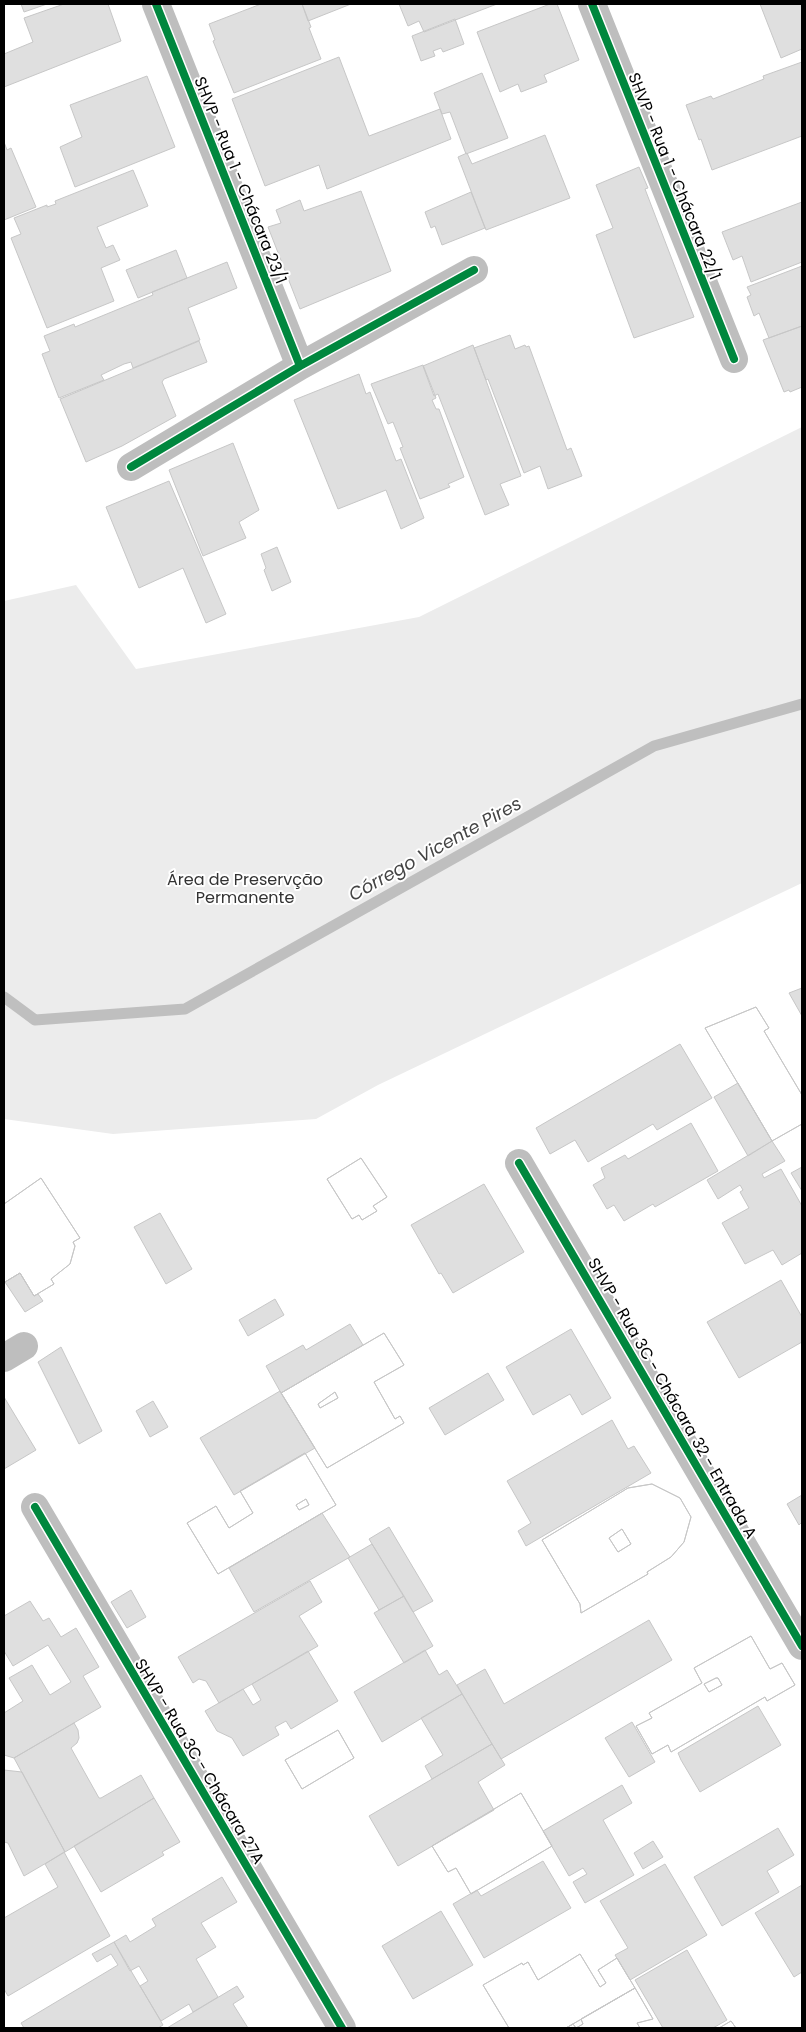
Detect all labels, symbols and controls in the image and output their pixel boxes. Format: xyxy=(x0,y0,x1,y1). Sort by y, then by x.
street label: SHVP - Rua 1 - Chácara 22/1 xyxy=(622,69,727,283)
street label: SHVP - Rua 1 - Chácara 23/1 xyxy=(188,73,293,287)
water label: Córrego Vicente Pires xyxy=(344,790,526,907)
park label: Área de Preservção Permanente xyxy=(167,868,323,909)
street label: SHVP - Rua 3C - Chácara 32 - Entrada A xyxy=(582,1254,763,1543)
street label: SHVP - Rua 3C - Chácara 27A xyxy=(129,1654,270,1868)

